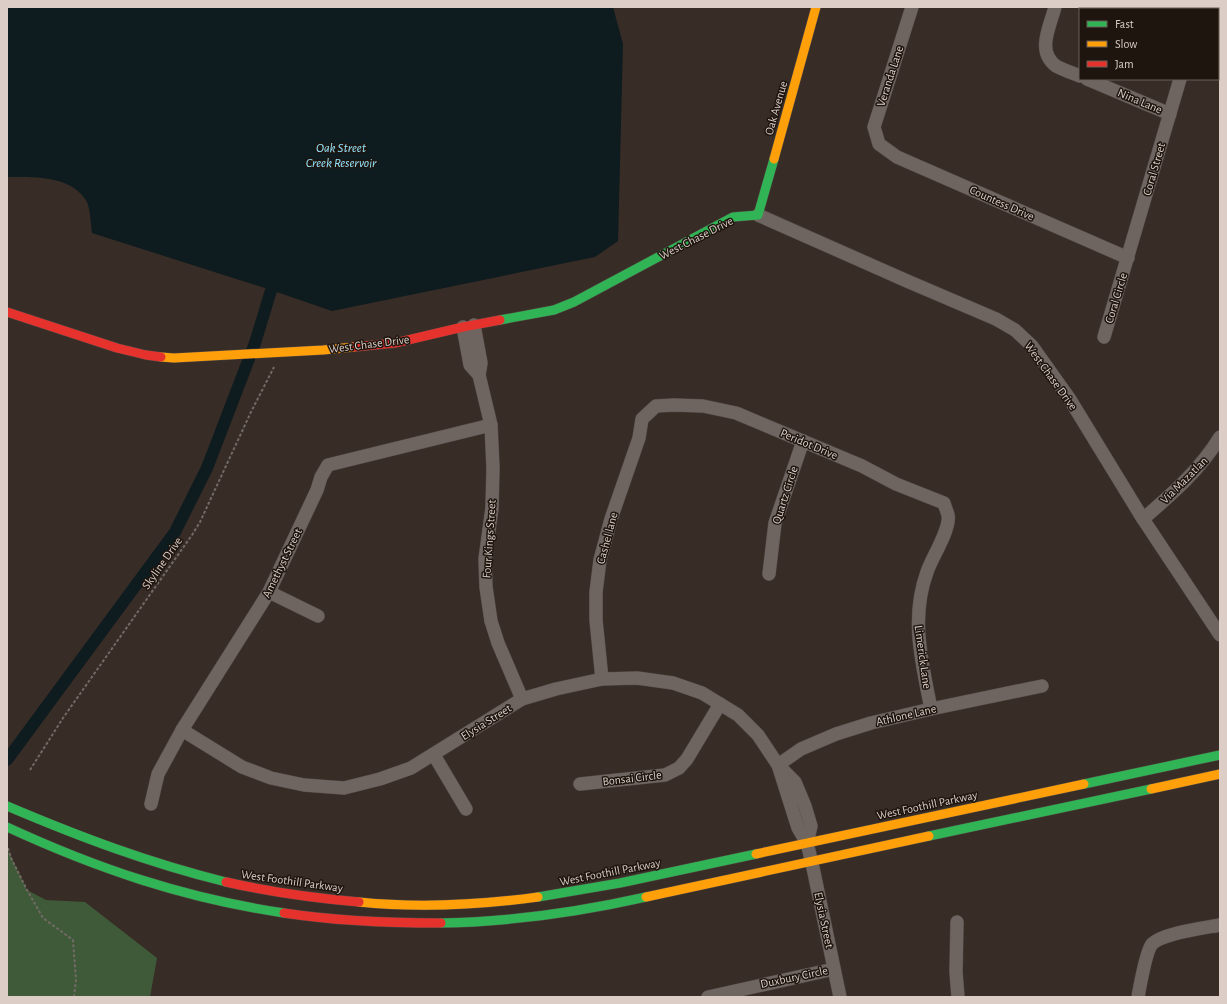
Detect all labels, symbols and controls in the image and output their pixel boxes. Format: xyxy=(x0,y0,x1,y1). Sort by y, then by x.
legend xyxy=(1079,8,1219,80)
text: Fast xyxy=(1115,18,1134,30)
text: Slow xyxy=(1115,38,1137,50)
street label: Veranda Lane xyxy=(875,44,905,108)
text: Jam xyxy=(1115,58,1134,70)
street label: Oak Avenue xyxy=(763,80,789,136)
street label: Nina Lane xyxy=(1116,86,1164,116)
street label: Coral Street xyxy=(1141,141,1167,197)
water label: Oak Street Creek Reservoir xyxy=(306,142,377,170)
street label: Countess Drive xyxy=(968,183,1036,223)
street label: West Chase Drive xyxy=(657,214,735,262)
street label: Coral Circle xyxy=(1103,271,1129,325)
street label: West Chase Drive xyxy=(328,333,410,355)
street label: West Chase Drive xyxy=(1022,340,1080,412)
street label: Peridot Drive xyxy=(779,427,839,461)
street label: Via Mazatlan xyxy=(1158,454,1210,506)
street label: Quartz Circle xyxy=(770,465,801,526)
street label: Four Kings Street xyxy=(480,499,498,579)
street label: Cashel lane xyxy=(594,511,620,565)
street label: Amethyst Street xyxy=(260,526,305,600)
street label: Skyline Drive xyxy=(140,535,185,592)
street label: Limerick Lane xyxy=(913,624,933,690)
street label: Elysia Street xyxy=(459,702,514,743)
street label: Athlone Lane xyxy=(875,702,937,728)
street label: Bonsai Circle xyxy=(602,768,662,788)
street label: West Foothill Parkway xyxy=(876,788,979,823)
street label: West Foothill Parkway xyxy=(559,856,662,889)
street label: West Foothill Parkway xyxy=(240,868,344,895)
street label: Elysia Street xyxy=(811,891,836,949)
street label: Duxbury Circle xyxy=(759,964,829,991)

